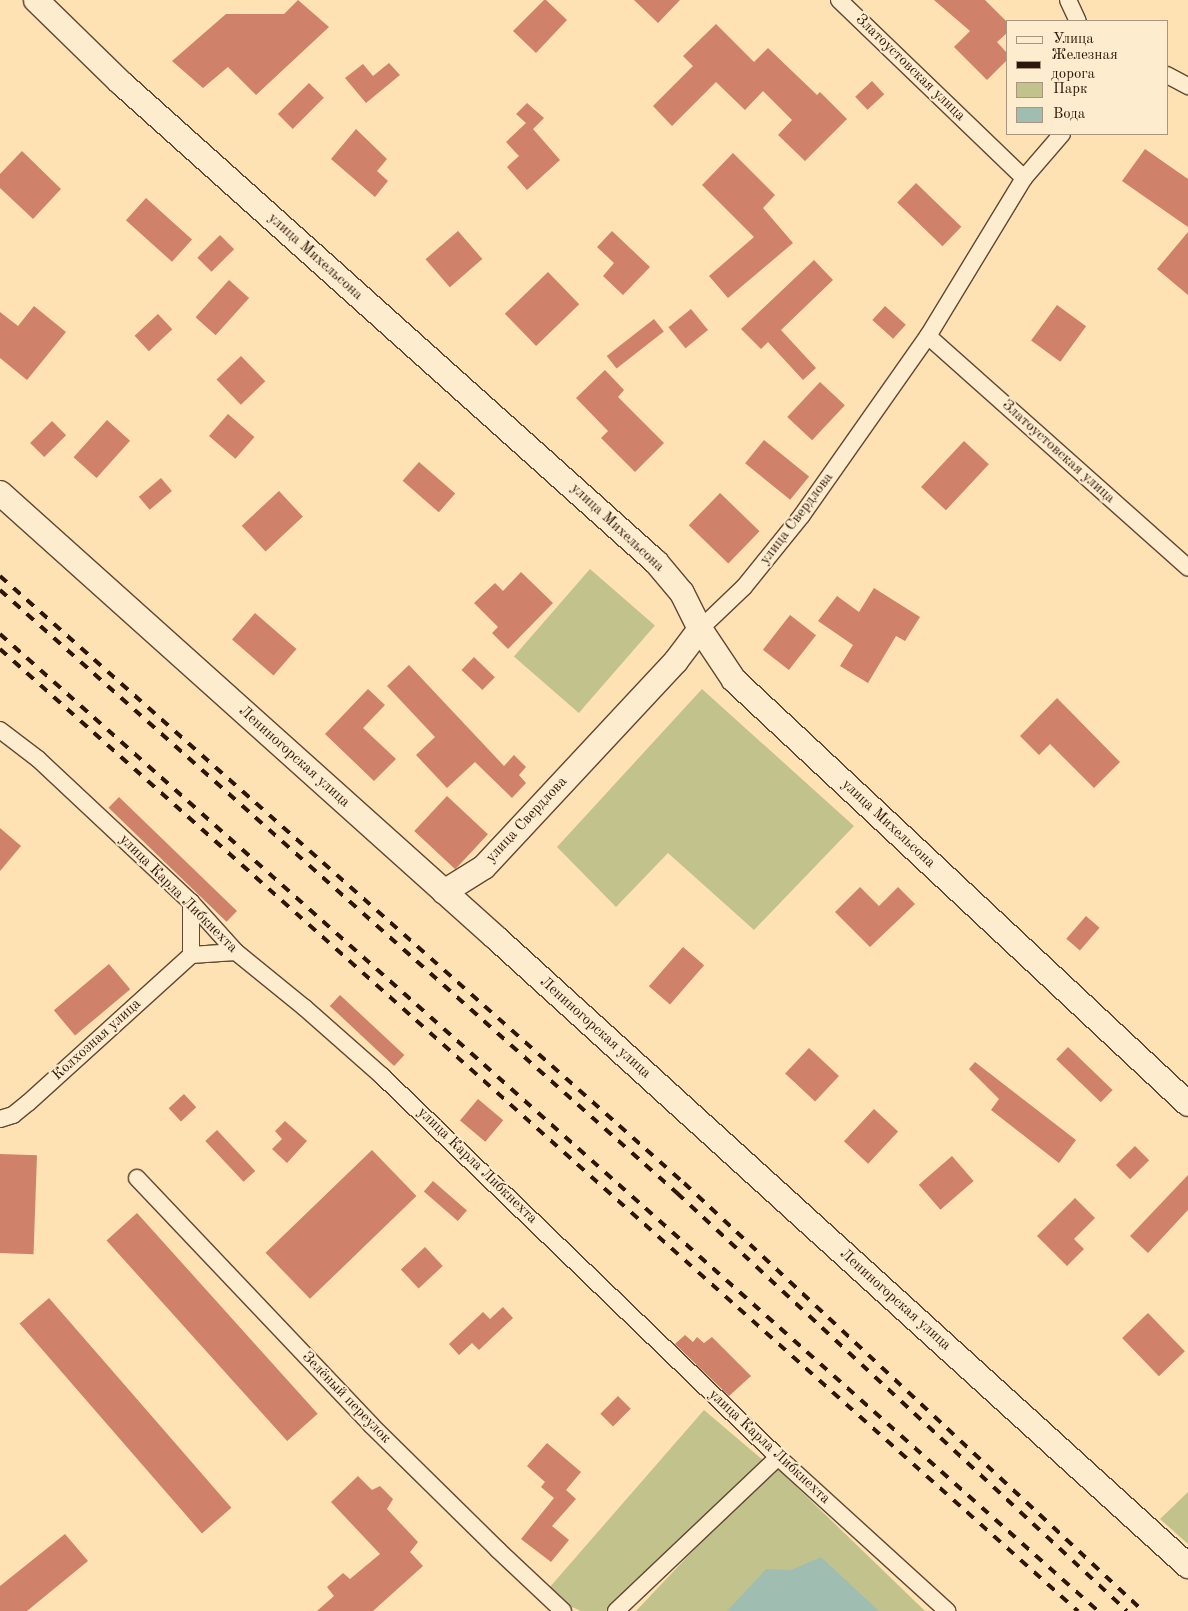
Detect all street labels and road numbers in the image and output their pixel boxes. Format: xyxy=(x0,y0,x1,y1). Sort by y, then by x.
street label: Златоустовская улица xyxy=(851,11,969,125)
street label: улица Михельсона xyxy=(264,210,366,304)
street label: Златоустовская улица xyxy=(998,397,1118,507)
street label: улица Свердлова xyxy=(756,469,838,569)
street label: улица Михельсона xyxy=(566,480,668,576)
street label: Лениногорская улица xyxy=(235,702,353,812)
street label: улица Свердлова xyxy=(483,773,571,867)
street label: улица Михельсона xyxy=(837,776,939,872)
street label: улица Карла Либкнехта xyxy=(115,831,241,957)
street label: Лениногорская улица xyxy=(536,973,654,1083)
street label: Колхозная улица xyxy=(49,995,145,1085)
street label: улица Карла Либкнехта xyxy=(413,1104,541,1228)
street label: Лениногорская улица xyxy=(836,1245,954,1355)
street label: Зелёный переулок xyxy=(298,1348,394,1448)
street label: улица Карла Либкнехта xyxy=(704,1386,834,1508)

